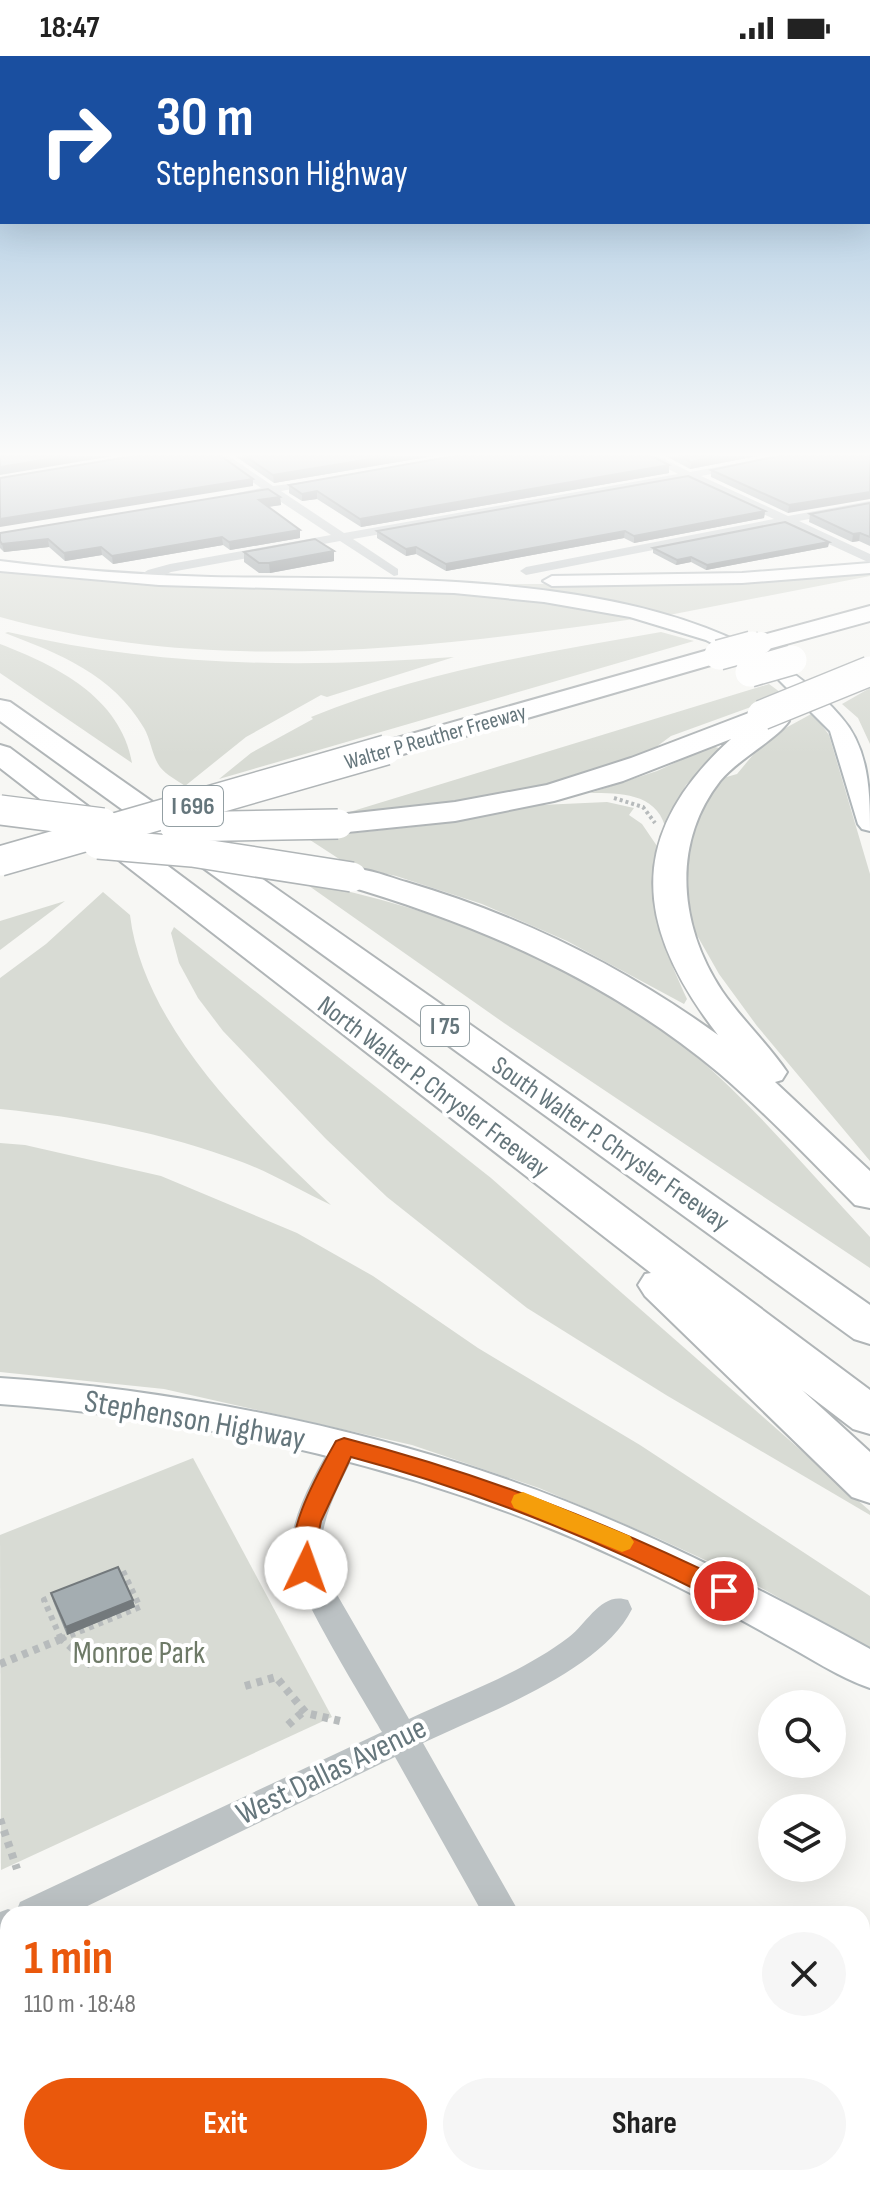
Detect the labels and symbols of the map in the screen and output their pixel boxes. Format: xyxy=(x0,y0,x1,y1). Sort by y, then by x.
street label: Walter P Reuther Freeway xyxy=(341,698,530,776)
road number: I 696 xyxy=(163,786,223,826)
street label: North Walter P. Chrysler Freeway xyxy=(311,990,555,1184)
road number: I 75 xyxy=(421,1006,469,1046)
street label: South Walter P. Chrysler Freeway xyxy=(485,1050,735,1238)
street label: Stephenson Highway xyxy=(81,1382,308,1459)
position arrow xyxy=(264,1526,348,1610)
pin xyxy=(690,1557,758,1625)
park label: Monroe Park xyxy=(73,1634,205,1673)
street label: West Dallas Avenue xyxy=(230,1709,433,1834)

